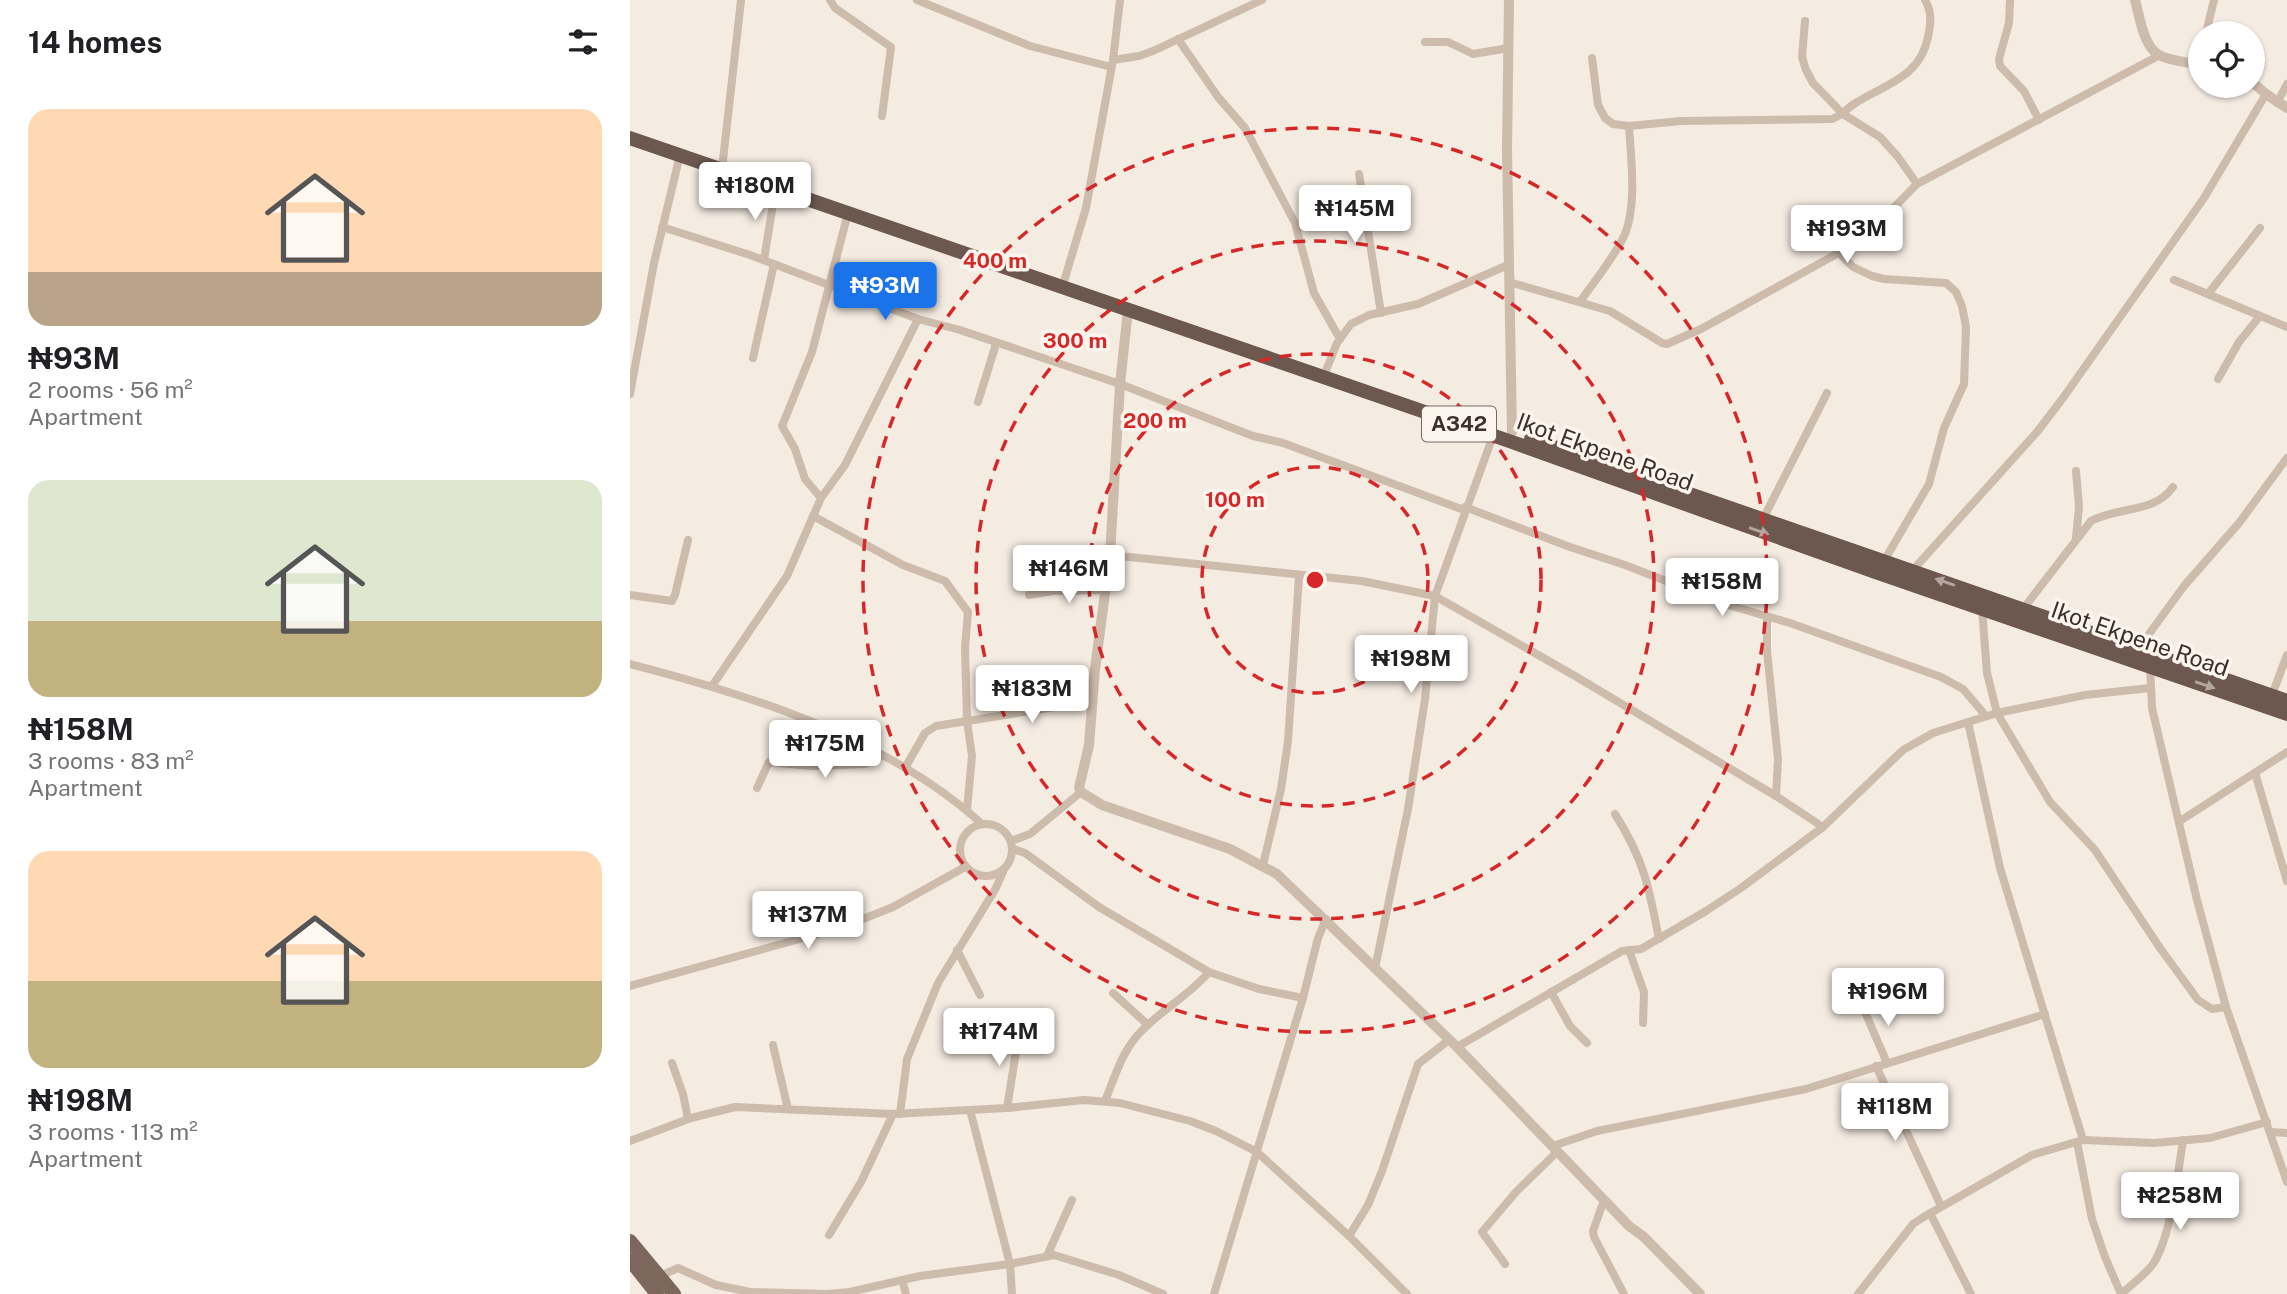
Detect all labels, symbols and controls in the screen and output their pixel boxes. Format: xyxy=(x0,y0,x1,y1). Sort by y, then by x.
map controls xyxy=(2188,21,2265,98)
button: locate xyxy=(2188,21,2265,98)
icon: filters xyxy=(564,23,602,61)
text: 14 homes xyxy=(28,24,162,60)
icon: home xyxy=(252,155,378,281)
pin: ₦180M xyxy=(706,162,804,222)
text: ₦180M xyxy=(715,171,795,198)
pin: ₦145M xyxy=(1306,186,1404,245)
text: ₦145M xyxy=(1315,194,1395,221)
pin: ₦193M xyxy=(1798,205,1896,265)
text: ₦193M xyxy=(1807,214,1887,241)
text: 400 m xyxy=(963,248,1027,273)
pin: ₦93M xyxy=(844,262,926,322)
text: ₦93M xyxy=(850,271,920,298)
text: 300 m xyxy=(1043,328,1107,353)
text: ₦93M xyxy=(28,340,120,376)
text: 2 rooms · 56 m² xyxy=(28,376,193,403)
text: Apartment xyxy=(28,403,143,430)
road number: A342 xyxy=(1422,406,1496,442)
street label: Ikot Ekpene Road xyxy=(1513,407,1697,496)
text: 200 m xyxy=(1123,408,1187,433)
text: 100 m xyxy=(1205,487,1265,512)
icon: home xyxy=(252,526,378,652)
one-way arrow xyxy=(1748,526,1769,537)
pin: ₦146M xyxy=(1020,546,1118,605)
text: ₦146M xyxy=(1029,554,1109,581)
pin: ₦158M xyxy=(1673,558,1771,618)
text: ₦158M xyxy=(1681,567,1763,594)
centre of rings xyxy=(1303,568,1327,592)
one-way arrow xyxy=(1934,576,1955,587)
street label: Ikot Ekpene Road xyxy=(2048,596,2232,682)
pin: ₦198M xyxy=(1362,636,1460,695)
text: ₦198M xyxy=(1371,644,1451,671)
pin: ₦183M xyxy=(983,666,1081,725)
text: ₦183M xyxy=(992,674,1072,701)
one-way arrow xyxy=(2195,680,2216,691)
text: ₦158M xyxy=(28,711,134,747)
pin: ₦175M xyxy=(776,720,874,780)
text: ₦175M xyxy=(785,729,865,756)
text: 3 rooms · 83 m² xyxy=(28,747,194,774)
text: Apartment xyxy=(28,774,143,801)
pin: ₦137M xyxy=(759,892,857,951)
icon: home xyxy=(252,897,378,1023)
text: ₦137M xyxy=(768,900,848,927)
pin: ₦196M xyxy=(1839,968,1937,1028)
text: ₦196M xyxy=(1848,977,1928,1004)
pin: ₦174M xyxy=(950,1009,1048,1068)
text: ₦174M xyxy=(959,1017,1039,1044)
text: ₦198M xyxy=(28,1082,133,1118)
pin: ₦118M xyxy=(1846,1084,1944,1143)
text: ₦118M xyxy=(1857,1092,1933,1119)
text: 3 rooms · 113 m² xyxy=(28,1118,198,1145)
text: Apartment xyxy=(28,1145,143,1172)
pin: ₦258M xyxy=(2131,1172,2229,1232)
text: ₦258M xyxy=(2137,1181,2223,1208)

